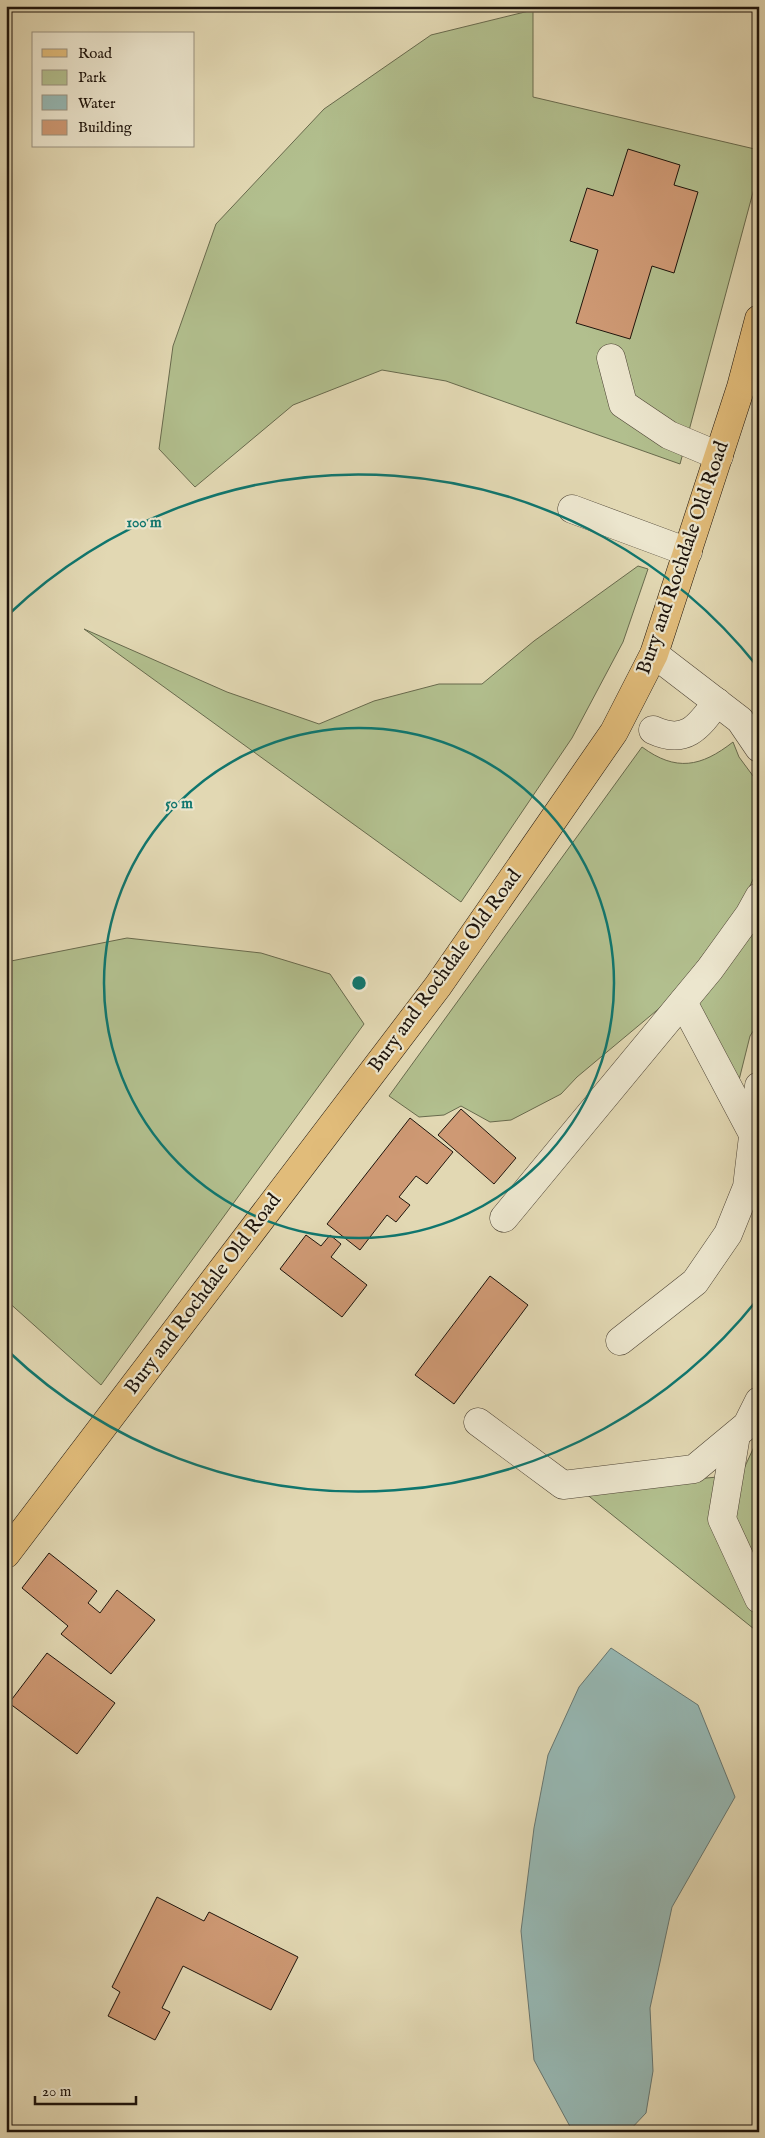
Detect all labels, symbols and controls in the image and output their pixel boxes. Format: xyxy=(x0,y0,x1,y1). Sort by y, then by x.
legend xyxy=(32,32,195,148)
text: Road xyxy=(78,44,113,63)
text: Park xyxy=(78,68,108,87)
text: Water xyxy=(78,94,116,113)
text: Building xyxy=(78,118,133,137)
street label: Bury and Rochdale Old Road xyxy=(631,438,735,678)
text: 100 m xyxy=(126,513,162,532)
text: 50 m xyxy=(165,794,193,813)
street label: Bury and Rochdale Old Road xyxy=(363,864,527,1077)
centre of rings xyxy=(350,974,368,992)
street label: Bury and Rochdale Old Road xyxy=(119,1188,287,1399)
scale bar xyxy=(35,2073,136,2105)
text: 20 m xyxy=(42,2082,72,2101)

